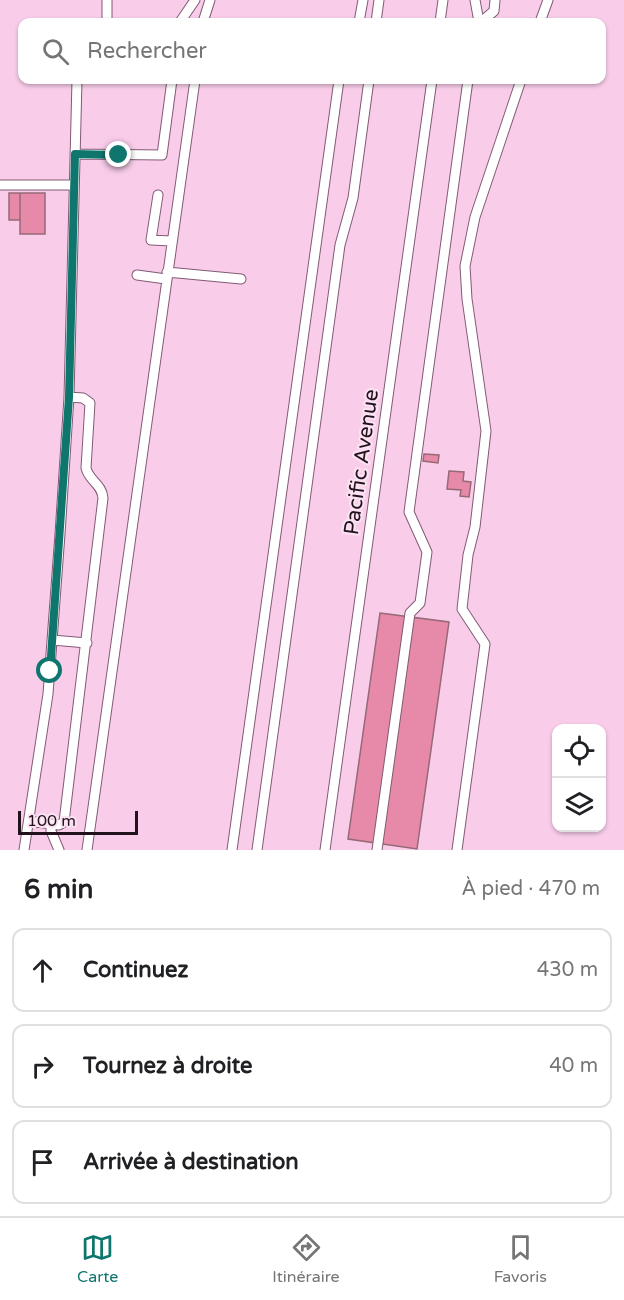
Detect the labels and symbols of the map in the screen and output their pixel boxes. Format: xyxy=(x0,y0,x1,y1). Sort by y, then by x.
route end xyxy=(105,141,131,167)
street label: Pacific Avenue xyxy=(339,387,384,537)
route start xyxy=(36,657,62,683)
scale bar xyxy=(18,808,138,836)

